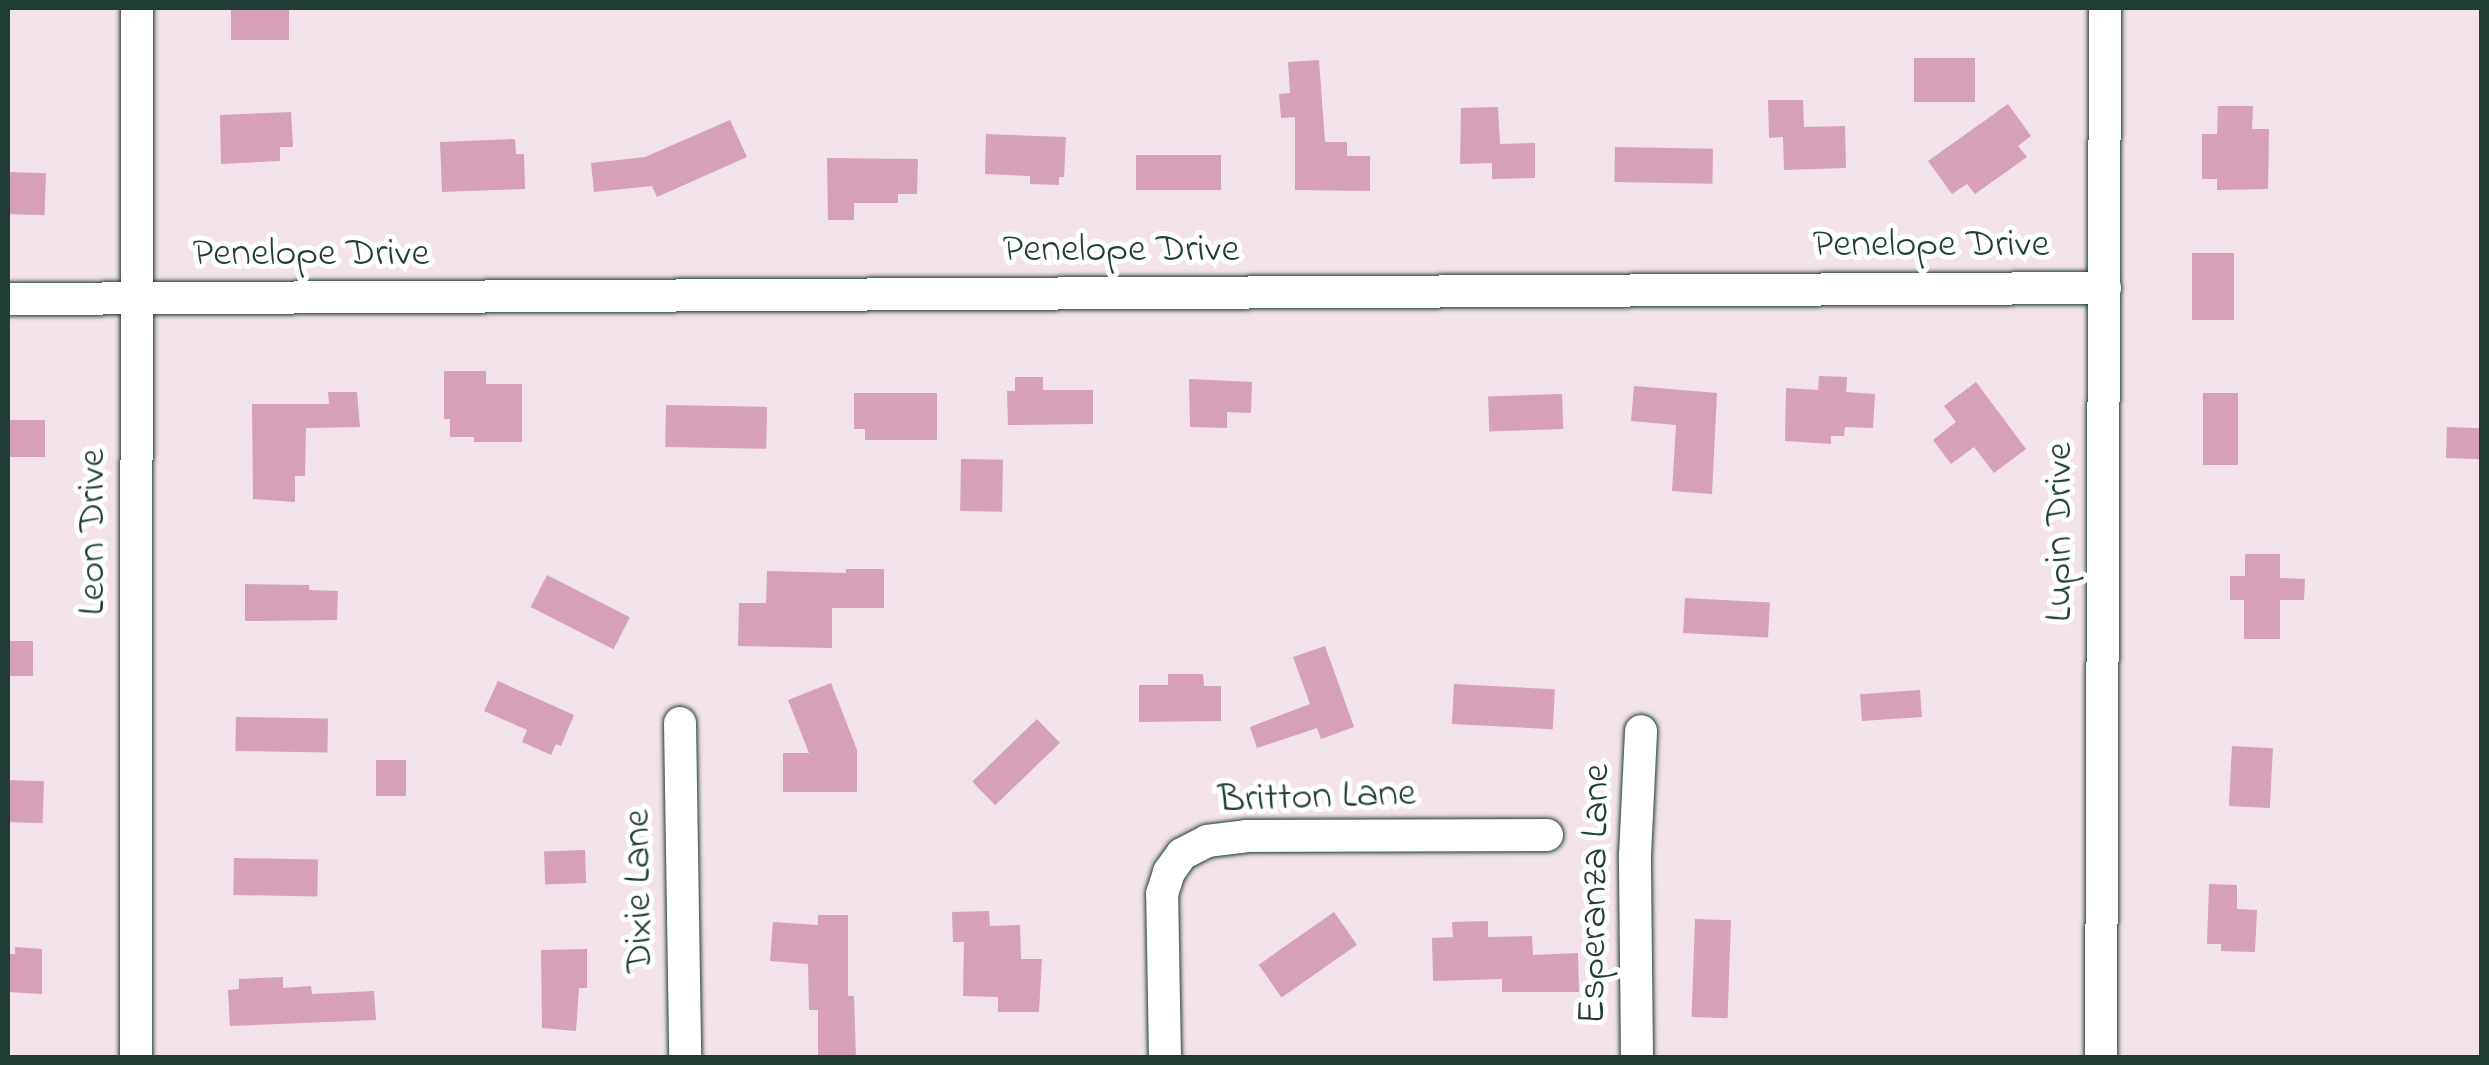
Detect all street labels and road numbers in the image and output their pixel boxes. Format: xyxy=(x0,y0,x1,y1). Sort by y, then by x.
street label: Penelope Drive xyxy=(1812,222,2050,270)
street label: Penelope Drive xyxy=(1002,227,1240,275)
street label: Penelope Drive xyxy=(192,231,430,279)
street label: Lupin Drive xyxy=(2037,442,2085,622)
street label: Leon Drive xyxy=(70,449,118,615)
street label: Esperanza Lane xyxy=(1570,763,1622,1025)
street label: Britton Lane xyxy=(1217,771,1417,825)
street label: Dixie Lane xyxy=(615,809,665,973)

